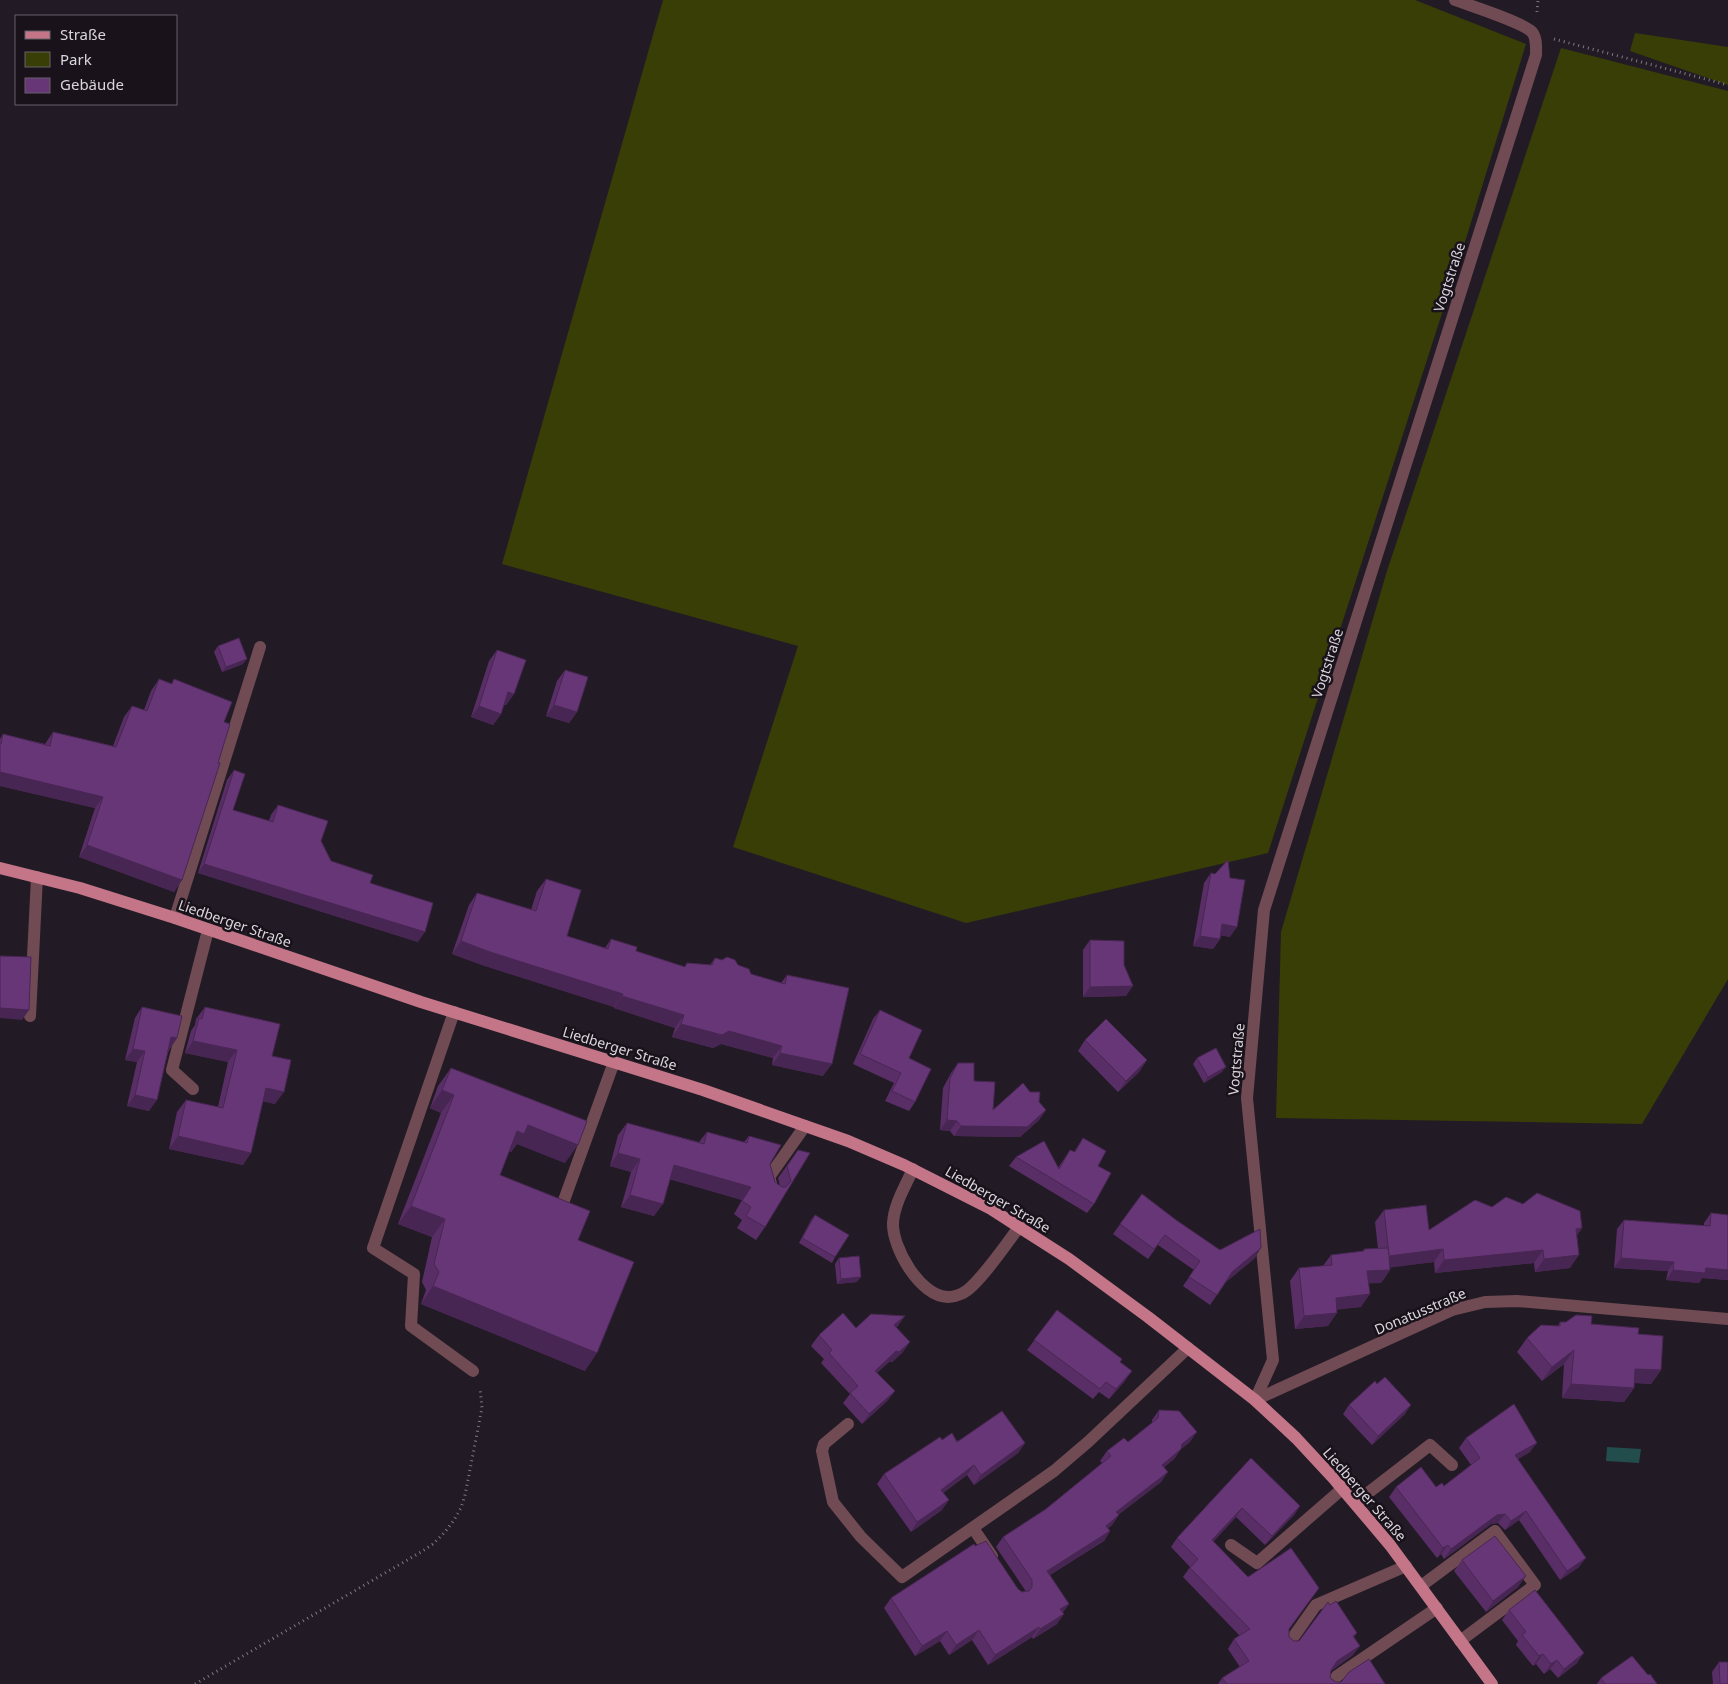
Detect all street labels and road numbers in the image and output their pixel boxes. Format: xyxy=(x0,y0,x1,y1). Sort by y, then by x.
street label: Vogtstraße xyxy=(1429,240,1469,314)
street label: Vogtstraße xyxy=(1307,626,1347,700)
street label: Liedberger Straße xyxy=(176,895,294,951)
street label: Liedberger Straße xyxy=(561,1022,679,1074)
street label: Vogtstraße xyxy=(1223,1022,1249,1096)
street label: Liedberger Straße xyxy=(942,1161,1054,1237)
street label: Donatusstraße xyxy=(1371,1283,1469,1339)
street label: Liedberger Straße xyxy=(1319,1443,1411,1545)

